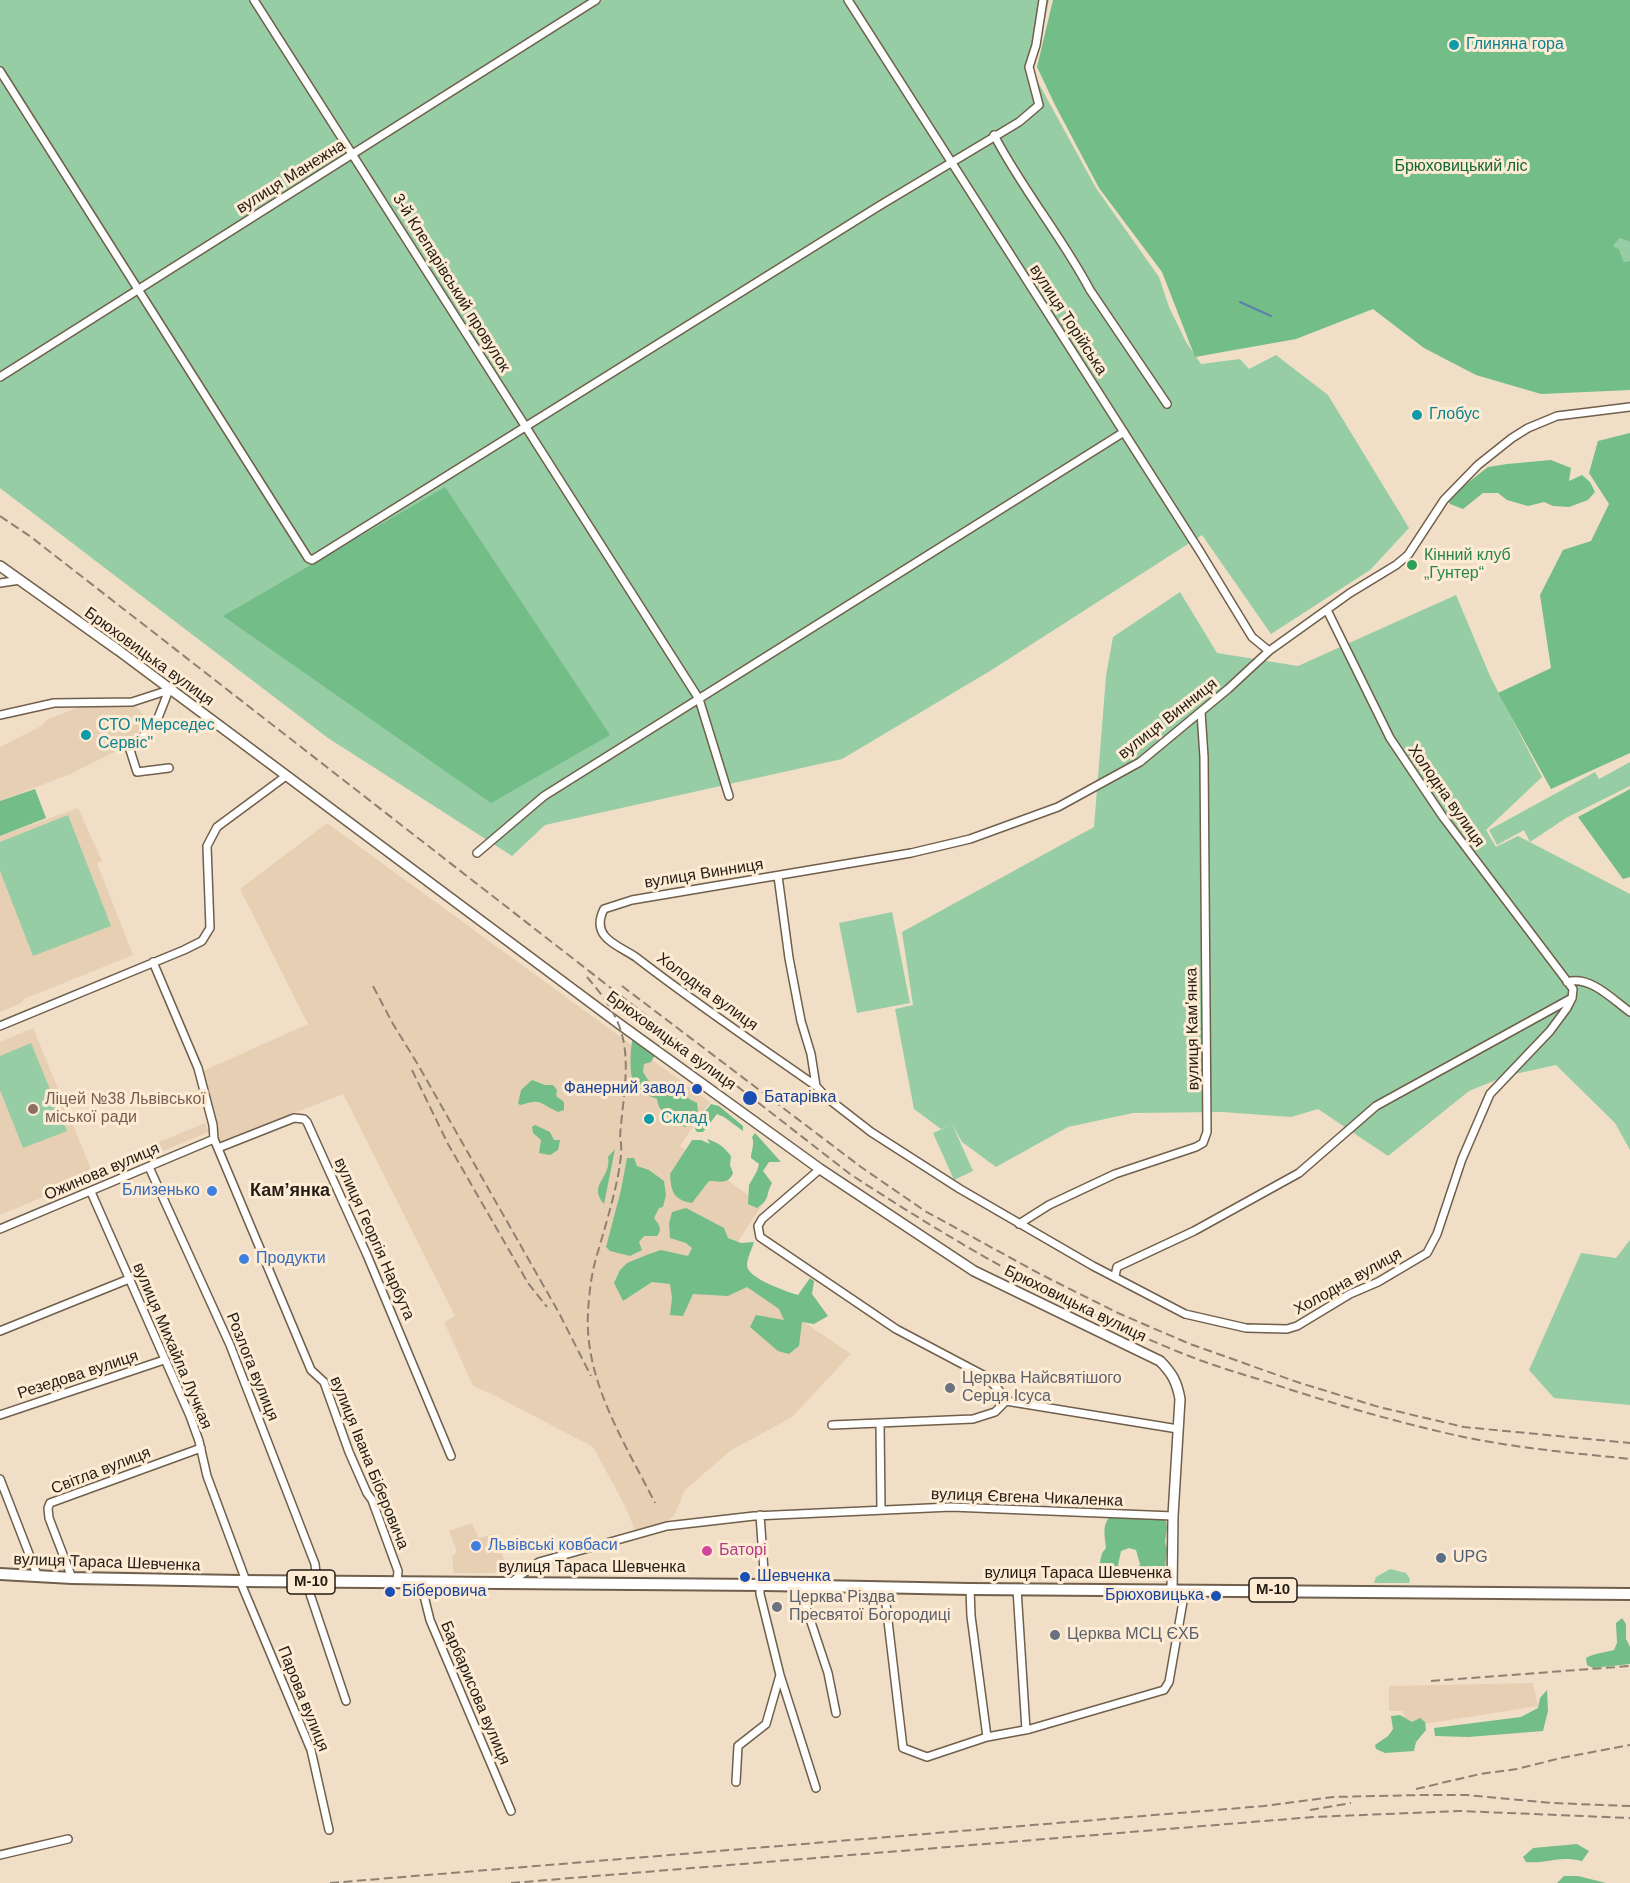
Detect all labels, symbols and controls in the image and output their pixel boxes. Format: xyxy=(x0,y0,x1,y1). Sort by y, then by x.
place label: Глиняна гора xyxy=(1466,35,1564,55)
marker: Глиняна гора xyxy=(1447,38,1461,52)
street label: вулиця Манежна xyxy=(233,136,349,218)
park label: Брюховицький ліс xyxy=(1394,157,1528,177)
street label: 3-й Клепарівський провулок xyxy=(388,190,514,376)
street label: вулиця Торійська xyxy=(1025,261,1111,379)
place label: Глобус xyxy=(1429,405,1480,425)
marker: Глобус xyxy=(1410,408,1424,422)
place label: Кінний клуб „Гунтер“ xyxy=(1424,546,1511,584)
marker: Кінний клуб „Гунтер“ xyxy=(1405,558,1419,572)
street label: Брюховицька вулиця xyxy=(80,604,218,710)
street label: вулиця Винниця xyxy=(1115,674,1221,764)
place label: СТО "Мерседес Сервіс" xyxy=(98,716,215,754)
marker: СТО "Мерседес Сервіс" xyxy=(79,728,93,742)
street label: Холодна вулиця xyxy=(1404,741,1488,851)
street label: вулиця Винниця xyxy=(643,855,765,893)
street label: Холодна вулиця xyxy=(653,949,761,1035)
street label: вулиця Камʼянка xyxy=(1182,967,1204,1091)
street label: Брюховицька вулиця xyxy=(602,988,740,1094)
place label: Фанерний завод xyxy=(564,1079,685,1099)
marker: Фанерний завод xyxy=(690,1082,704,1096)
place label: Батарівка xyxy=(764,1088,836,1108)
marker: Батарівка xyxy=(741,1089,759,1107)
place label: Ліцей №38 Львівської міської ради xyxy=(45,1090,206,1128)
marker: Ліцей №38 Львівської міської ради xyxy=(26,1102,40,1116)
place label: Склад xyxy=(661,1109,707,1129)
marker: Склад xyxy=(642,1112,656,1126)
street label: Ожинова вулиця xyxy=(41,1139,163,1205)
street label: вулиця Георгія Нарбута xyxy=(330,1155,418,1323)
district label: Кам’янка xyxy=(250,1180,330,1202)
place label: Близенько xyxy=(122,1181,200,1201)
marker: Близенько xyxy=(205,1184,219,1198)
street label: Холодна вулиця xyxy=(1291,1244,1405,1320)
place label: Продукти xyxy=(256,1249,326,1269)
marker: Продукти xyxy=(237,1252,251,1266)
street label: вулиця Михайла Лучкая xyxy=(128,1260,216,1432)
street label: Брюховицька вулиця xyxy=(1001,1261,1149,1347)
street label: Розлога вулиця xyxy=(222,1310,282,1424)
street label: Резедова вулиця xyxy=(15,1346,141,1404)
place label: Церква Найсвятішого Серця Ісуса xyxy=(962,1369,1122,1407)
street label: вулиця Івана Біберовича xyxy=(326,1374,412,1552)
marker: Церква Найсвятішого Серця Ісуса xyxy=(943,1381,957,1395)
street label: Світла вулиця xyxy=(48,1443,154,1499)
street label: вулиця Євгена Чикаленка xyxy=(931,1485,1123,1511)
place label: Львівські ковбаси xyxy=(488,1536,618,1556)
marker: Львівські ковбаси xyxy=(469,1539,483,1553)
place label: Баторі xyxy=(719,1541,767,1561)
marker: Баторі xyxy=(700,1544,714,1558)
place label: UPG xyxy=(1453,1548,1488,1568)
street label: вулиця Тараса Шевченка xyxy=(13,1550,201,1576)
marker: UPG xyxy=(1434,1551,1448,1565)
street label: вулиця Тараса Шевченка xyxy=(498,1558,686,1578)
street label: вулиця Тараса Шевченка xyxy=(984,1564,1172,1584)
place label: Шевченка xyxy=(757,1567,831,1587)
road number: М-10 xyxy=(287,1570,335,1594)
marker: Шевченка xyxy=(738,1570,752,1584)
road number: М-10 xyxy=(1249,1578,1297,1602)
place label: Біберовича xyxy=(402,1582,486,1602)
marker: Біберовича xyxy=(383,1585,397,1599)
place label: Брюховицька xyxy=(1105,1586,1204,1606)
place label: Церква Різдва Пресвятої Богородиці xyxy=(789,1588,950,1626)
marker: Брюховицька xyxy=(1209,1589,1223,1603)
marker: Церква Різдва Пресвятої Богородиці xyxy=(770,1600,784,1614)
street label: Барбарисова вулиця xyxy=(436,1618,514,1768)
place label: Церква МСЦ ЄХБ xyxy=(1067,1625,1199,1645)
marker: Церква МСЦ ЄХБ xyxy=(1048,1628,1062,1642)
street label: Парова вулиця xyxy=(273,1644,333,1754)

